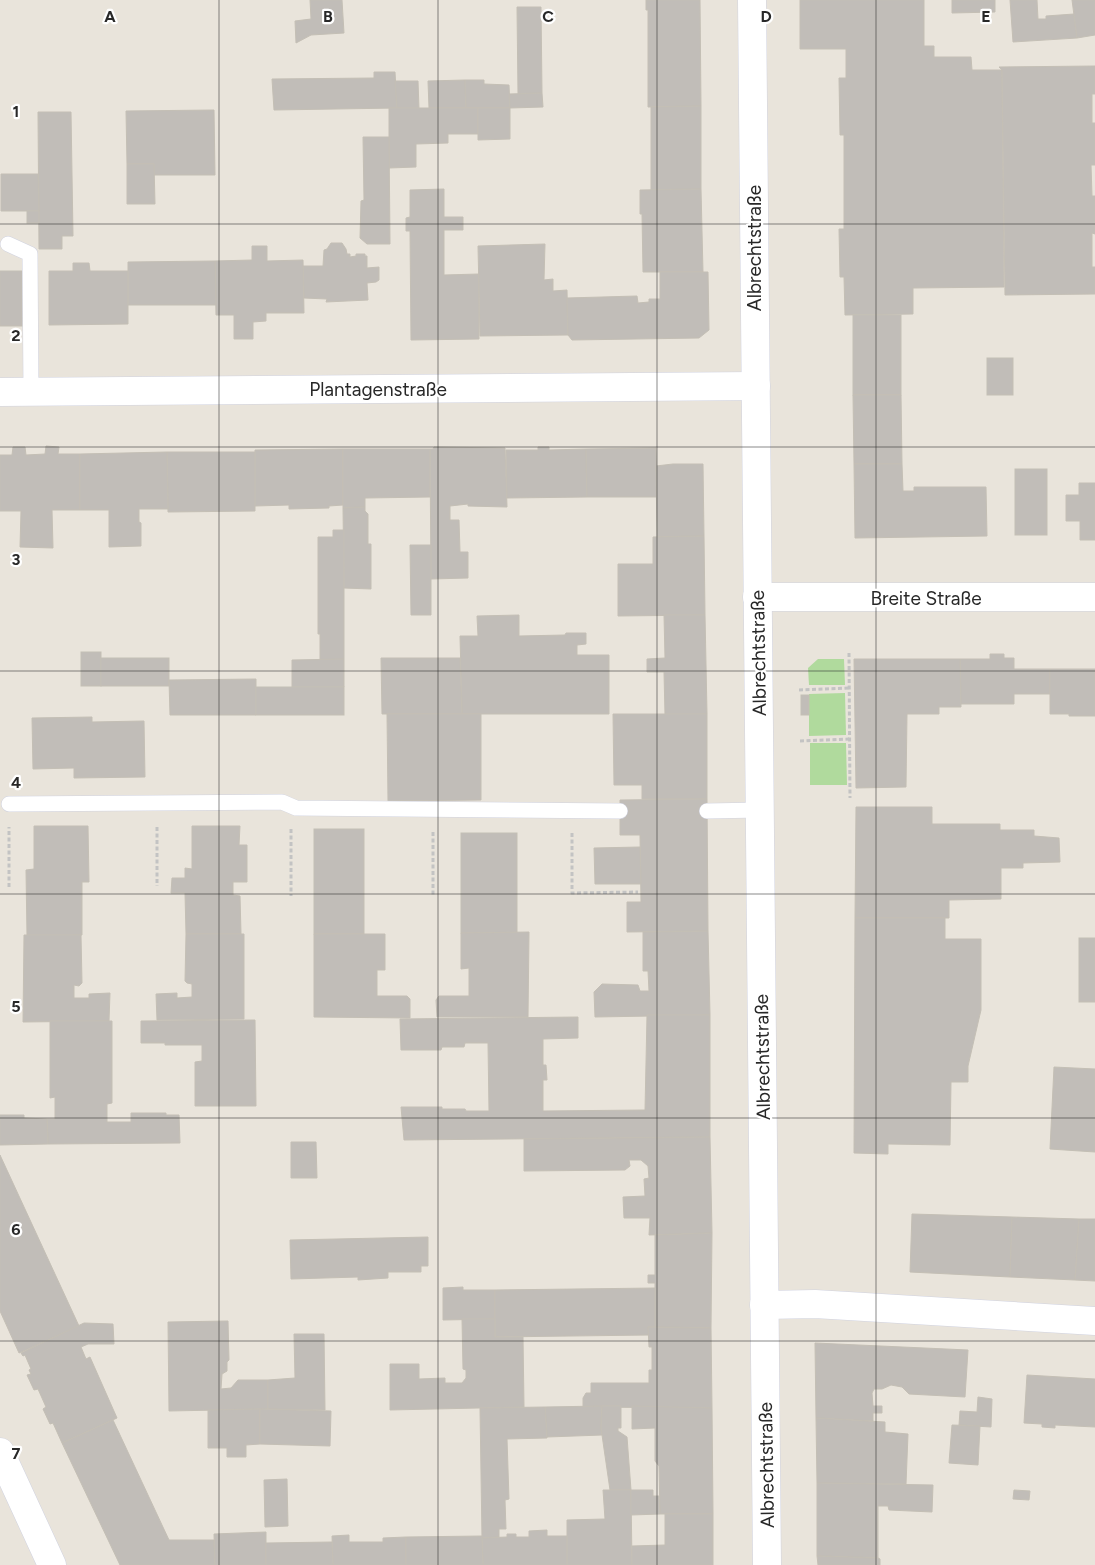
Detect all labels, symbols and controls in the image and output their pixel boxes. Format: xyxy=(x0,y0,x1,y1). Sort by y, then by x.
text: A xyxy=(104,7,116,26)
text: B xyxy=(323,7,333,26)
text: C xyxy=(542,7,554,26)
text: D xyxy=(760,7,772,26)
text: E xyxy=(981,7,991,26)
text: 1 xyxy=(13,102,19,121)
street label: Albrechtstraße xyxy=(743,185,766,311)
text: 2 xyxy=(11,326,21,345)
street label: Plantagenstraße xyxy=(309,378,447,401)
text: 3 xyxy=(12,550,21,569)
street label: Breite Straße xyxy=(870,587,982,610)
street label: Albrechtstraße xyxy=(746,590,771,716)
text: 4 xyxy=(11,773,21,792)
street label: Albrechtstraße xyxy=(750,994,775,1120)
text: 5 xyxy=(11,997,21,1016)
text: 6 xyxy=(11,1220,21,1239)
street label: Albrechtstraße xyxy=(754,1402,779,1528)
text: 7 xyxy=(12,1444,21,1463)

